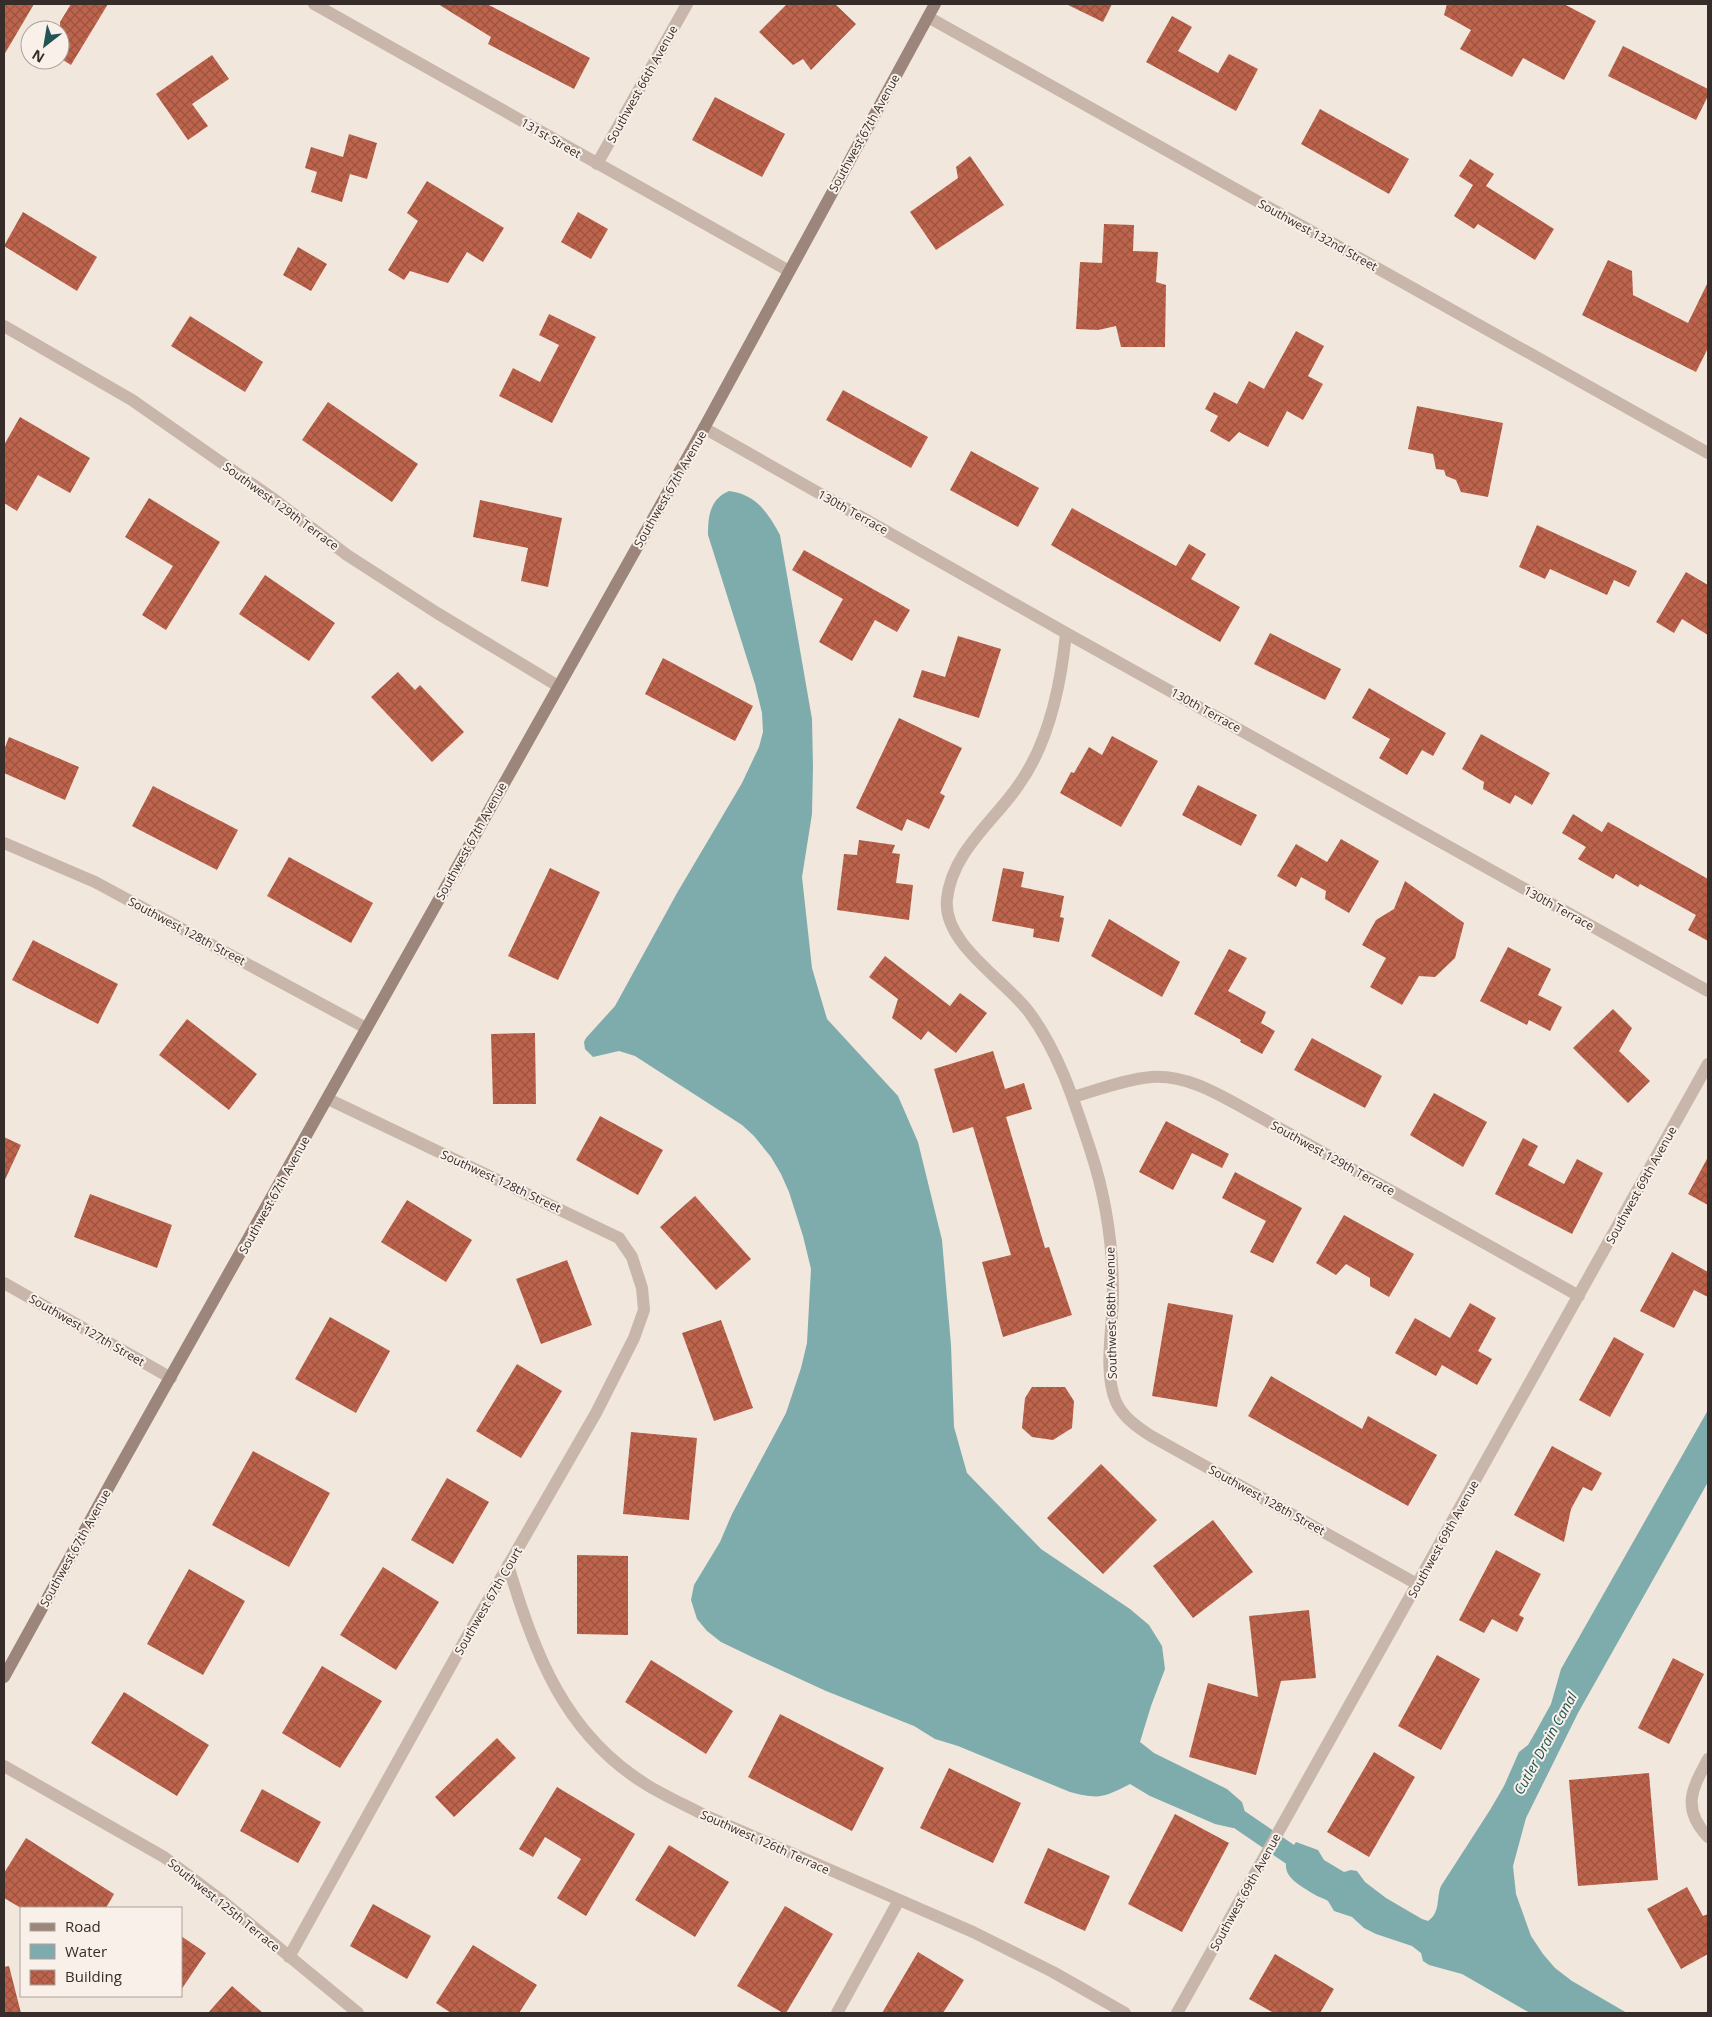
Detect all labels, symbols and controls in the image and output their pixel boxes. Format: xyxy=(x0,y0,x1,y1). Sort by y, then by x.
north arrow xyxy=(20,20,70,70)
street label: Southwest 66th Avenue xyxy=(603,22,682,146)
text: N xyxy=(28,45,48,68)
street label: Southwest 67th Avenue xyxy=(825,71,904,195)
street label: 131st Street xyxy=(518,114,584,162)
street label: Southwest 132nd Street xyxy=(1255,195,1381,275)
street label: Southwest 67th Avenue xyxy=(630,427,711,550)
street label: Southwest 129th Terrace xyxy=(220,458,343,554)
street label: 130th Terrace xyxy=(815,486,891,538)
street label: 130th Terrace xyxy=(1168,684,1244,736)
street label: Southwest 67th Avenue xyxy=(432,779,511,903)
street label: 130th Terrace xyxy=(1521,882,1597,934)
street label: Southwest 128th Street xyxy=(125,893,249,969)
street label: Southwest 129th Terrace xyxy=(1268,1117,1398,1199)
street label: Southwest 69th Avenue xyxy=(1602,1123,1681,1247)
street label: Southwest 67th Avenue xyxy=(235,1133,314,1257)
street label: Southwest 128th Street xyxy=(438,1146,564,1216)
street label: Southwest 68th Avenue xyxy=(1101,1247,1121,1379)
street label: Southwest 127th Street xyxy=(26,1290,148,1370)
street label: Southwest 128th Street xyxy=(1206,1461,1328,1539)
street label: Southwest 69th Avenue xyxy=(1404,1477,1483,1601)
street label: Southwest 67th Avenue xyxy=(36,1486,115,1610)
street label: Southwest 67th Court xyxy=(450,1544,526,1658)
water label: Cutler Drain Canal xyxy=(1509,1688,1581,1798)
street label: Southwest 126th Terrace xyxy=(698,1806,832,1878)
street label: Southwest 69th Avenue xyxy=(1206,1830,1285,1954)
street label: Southwest 125th Terrace xyxy=(164,1854,284,1956)
legend xyxy=(20,1907,182,1997)
text: Road xyxy=(65,1916,101,1936)
text: Water xyxy=(65,1941,107,1961)
text: Building xyxy=(65,1966,122,1986)

